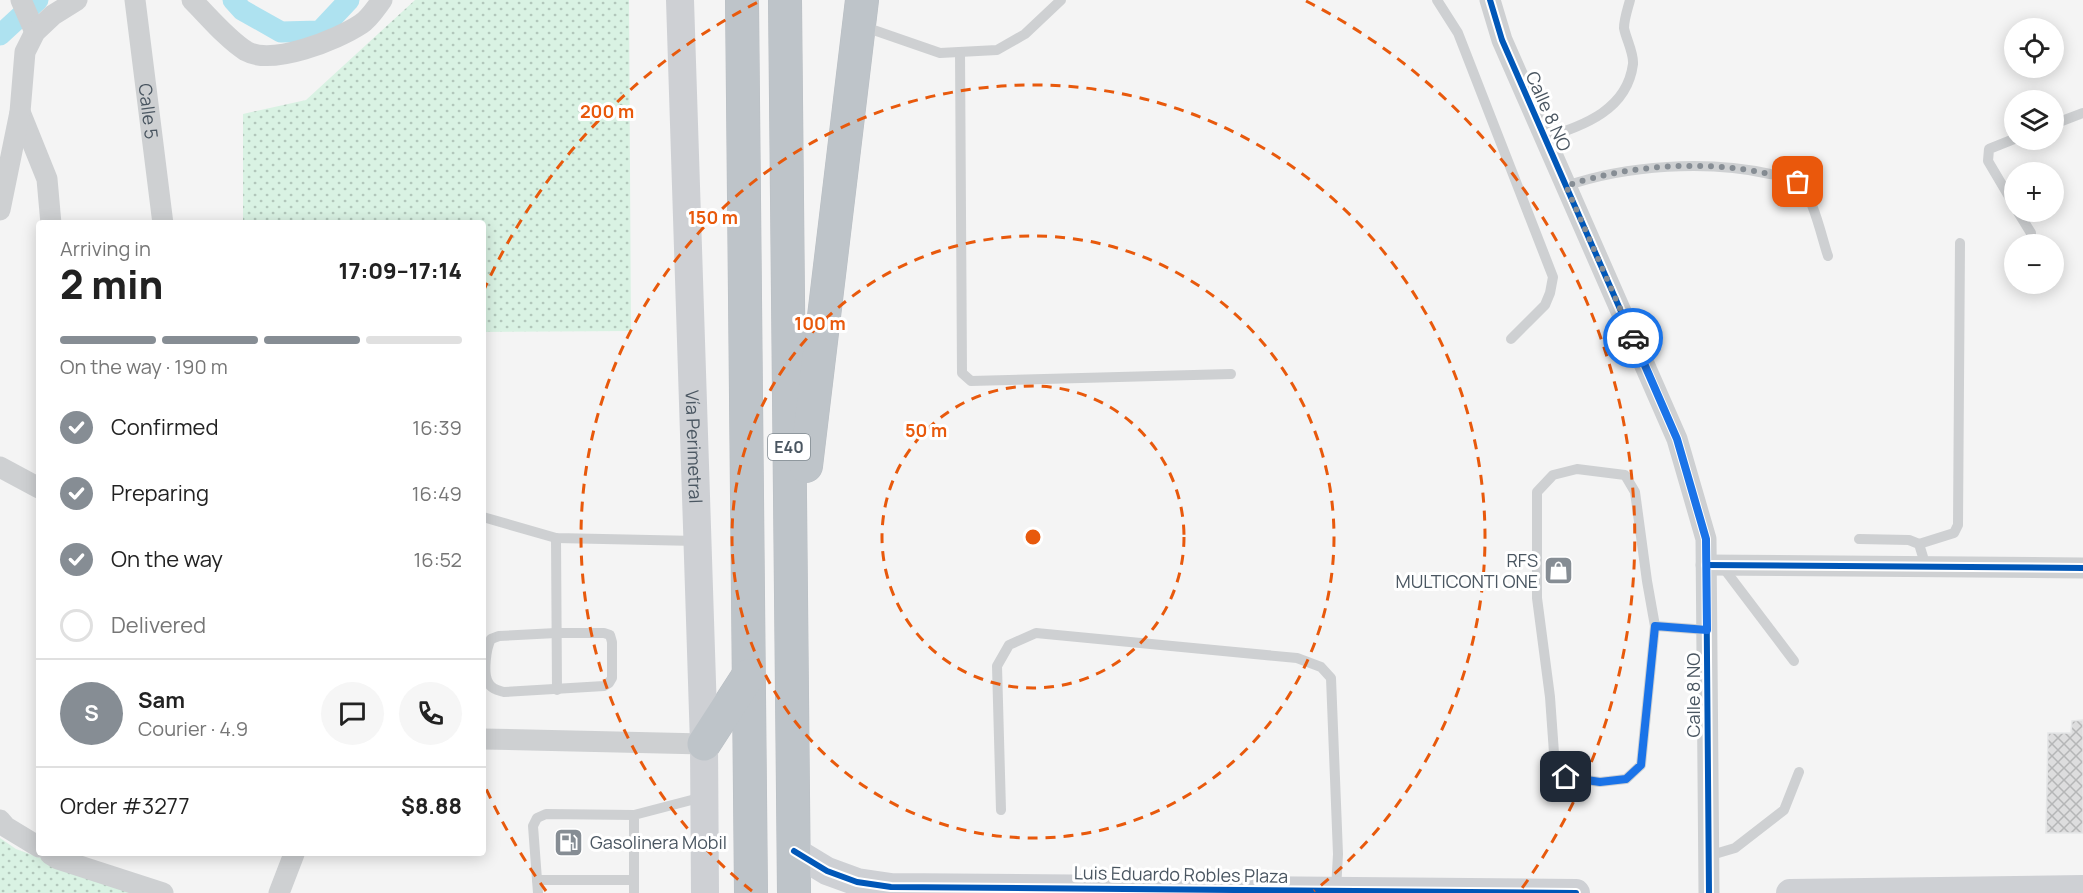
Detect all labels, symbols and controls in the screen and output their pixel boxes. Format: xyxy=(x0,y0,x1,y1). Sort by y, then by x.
map controls xyxy=(2004,18,2064,294)
button: locate xyxy=(2004,18,2064,78)
street label: Calle 8 NO xyxy=(1521,67,1577,155)
street label: Calle 5 xyxy=(134,82,164,140)
button: layers xyxy=(2004,90,2064,150)
text: 200 m xyxy=(580,99,634,123)
pin xyxy=(1772,156,1823,207)
button: + xyxy=(2004,162,2064,222)
icon: bag xyxy=(1781,165,1814,198)
text: 150 m xyxy=(688,205,738,229)
button: − xyxy=(2004,234,2064,294)
text: Arriving in xyxy=(60,235,151,262)
text: 17:09–17:14 xyxy=(338,256,462,286)
text: 2 min xyxy=(60,257,163,311)
courier xyxy=(1603,308,1663,368)
text: 100 m xyxy=(794,311,846,335)
icon: car xyxy=(1617,322,1650,355)
text: On the way · 190 m xyxy=(60,353,228,380)
street label: Vía Perimetral xyxy=(681,390,708,504)
icon: check xyxy=(60,411,93,444)
text: Confirmed xyxy=(111,412,219,442)
text: 16:39 xyxy=(412,414,462,441)
text: 50 m xyxy=(905,418,947,442)
road number: E40 xyxy=(768,434,810,460)
icon: check xyxy=(60,477,93,510)
text: Preparing xyxy=(111,478,209,508)
text: 16:49 xyxy=(412,480,462,507)
centre of rings xyxy=(1023,527,1043,547)
icon: check xyxy=(60,543,93,576)
text: On the way xyxy=(111,544,223,574)
text: 16:52 xyxy=(413,546,462,573)
place label: RFS MULTICONTI ONE xyxy=(1396,548,1538,593)
shop icon: RFS MULTICONTI ONE xyxy=(1543,554,1575,586)
text: Delivered xyxy=(111,610,206,640)
street label: Calle 8 NO xyxy=(1681,653,1705,737)
button: chat xyxy=(321,682,384,745)
button: phone xyxy=(399,682,462,745)
text: Sam xyxy=(138,685,185,715)
text: S xyxy=(84,698,99,728)
text: Courier · 4.9 xyxy=(138,715,248,742)
pin xyxy=(1540,751,1591,802)
icon: home xyxy=(1549,760,1582,793)
text: Order #3277 xyxy=(60,791,189,821)
text: $8.88 xyxy=(401,791,462,821)
fuel station icon: Gasolinera Mobil xyxy=(553,826,585,858)
place label: Gasolinera Mobil xyxy=(590,830,727,854)
street label: Luis Eduardo Robles Plaza xyxy=(1074,860,1288,888)

